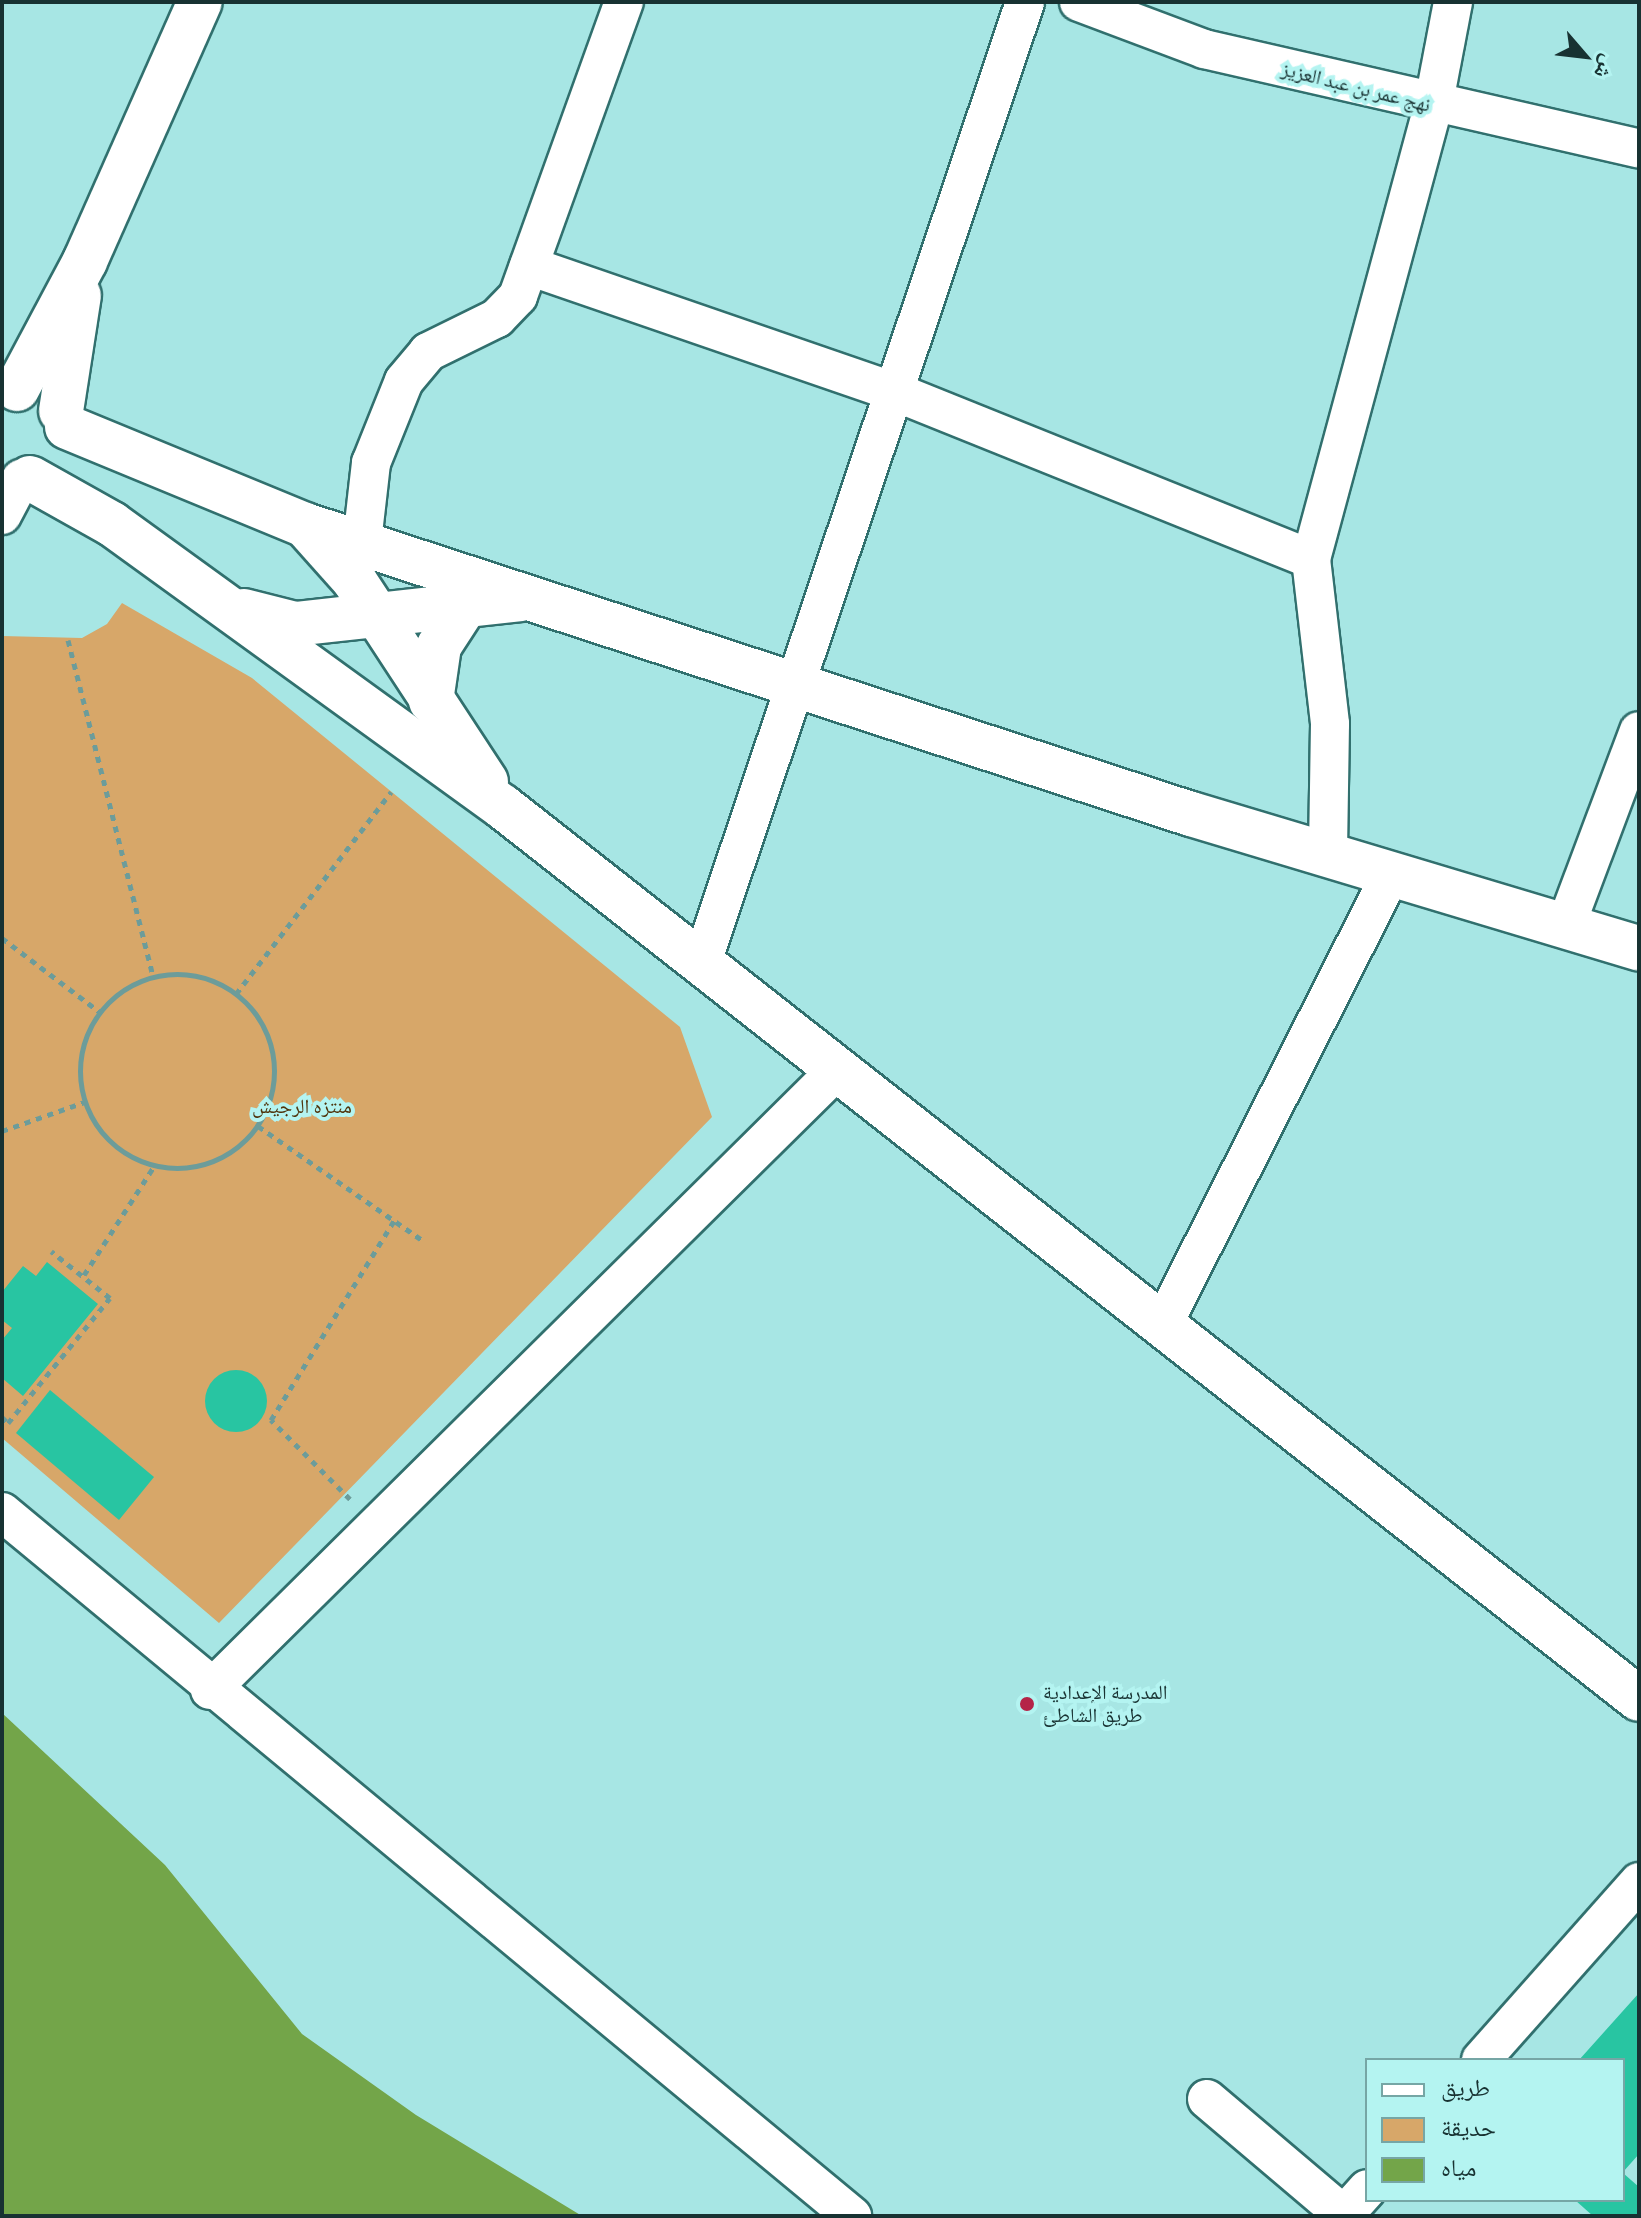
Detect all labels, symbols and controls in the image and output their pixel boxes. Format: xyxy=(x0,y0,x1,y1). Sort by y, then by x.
north arrow xyxy=(1545,16,1625,96)
text: ش xyxy=(1588,50,1624,84)
street label: نهج عمر بن عبد العزيز xyxy=(1279,57,1433,117)
park label: منتزه الرجيش xyxy=(252,1094,352,1118)
place label: المدرسة الإعدادية طريق الشاطئ xyxy=(1043,1680,1168,1727)
marker: المدرسة الإعدادية طريق الشاطئ xyxy=(1018,1695,1036,1713)
legend xyxy=(1365,2058,1625,2202)
text: طريق xyxy=(1441,2072,1490,2103)
text: حديقة xyxy=(1441,2112,1496,2143)
text: مياه xyxy=(1441,2152,1476,2183)

